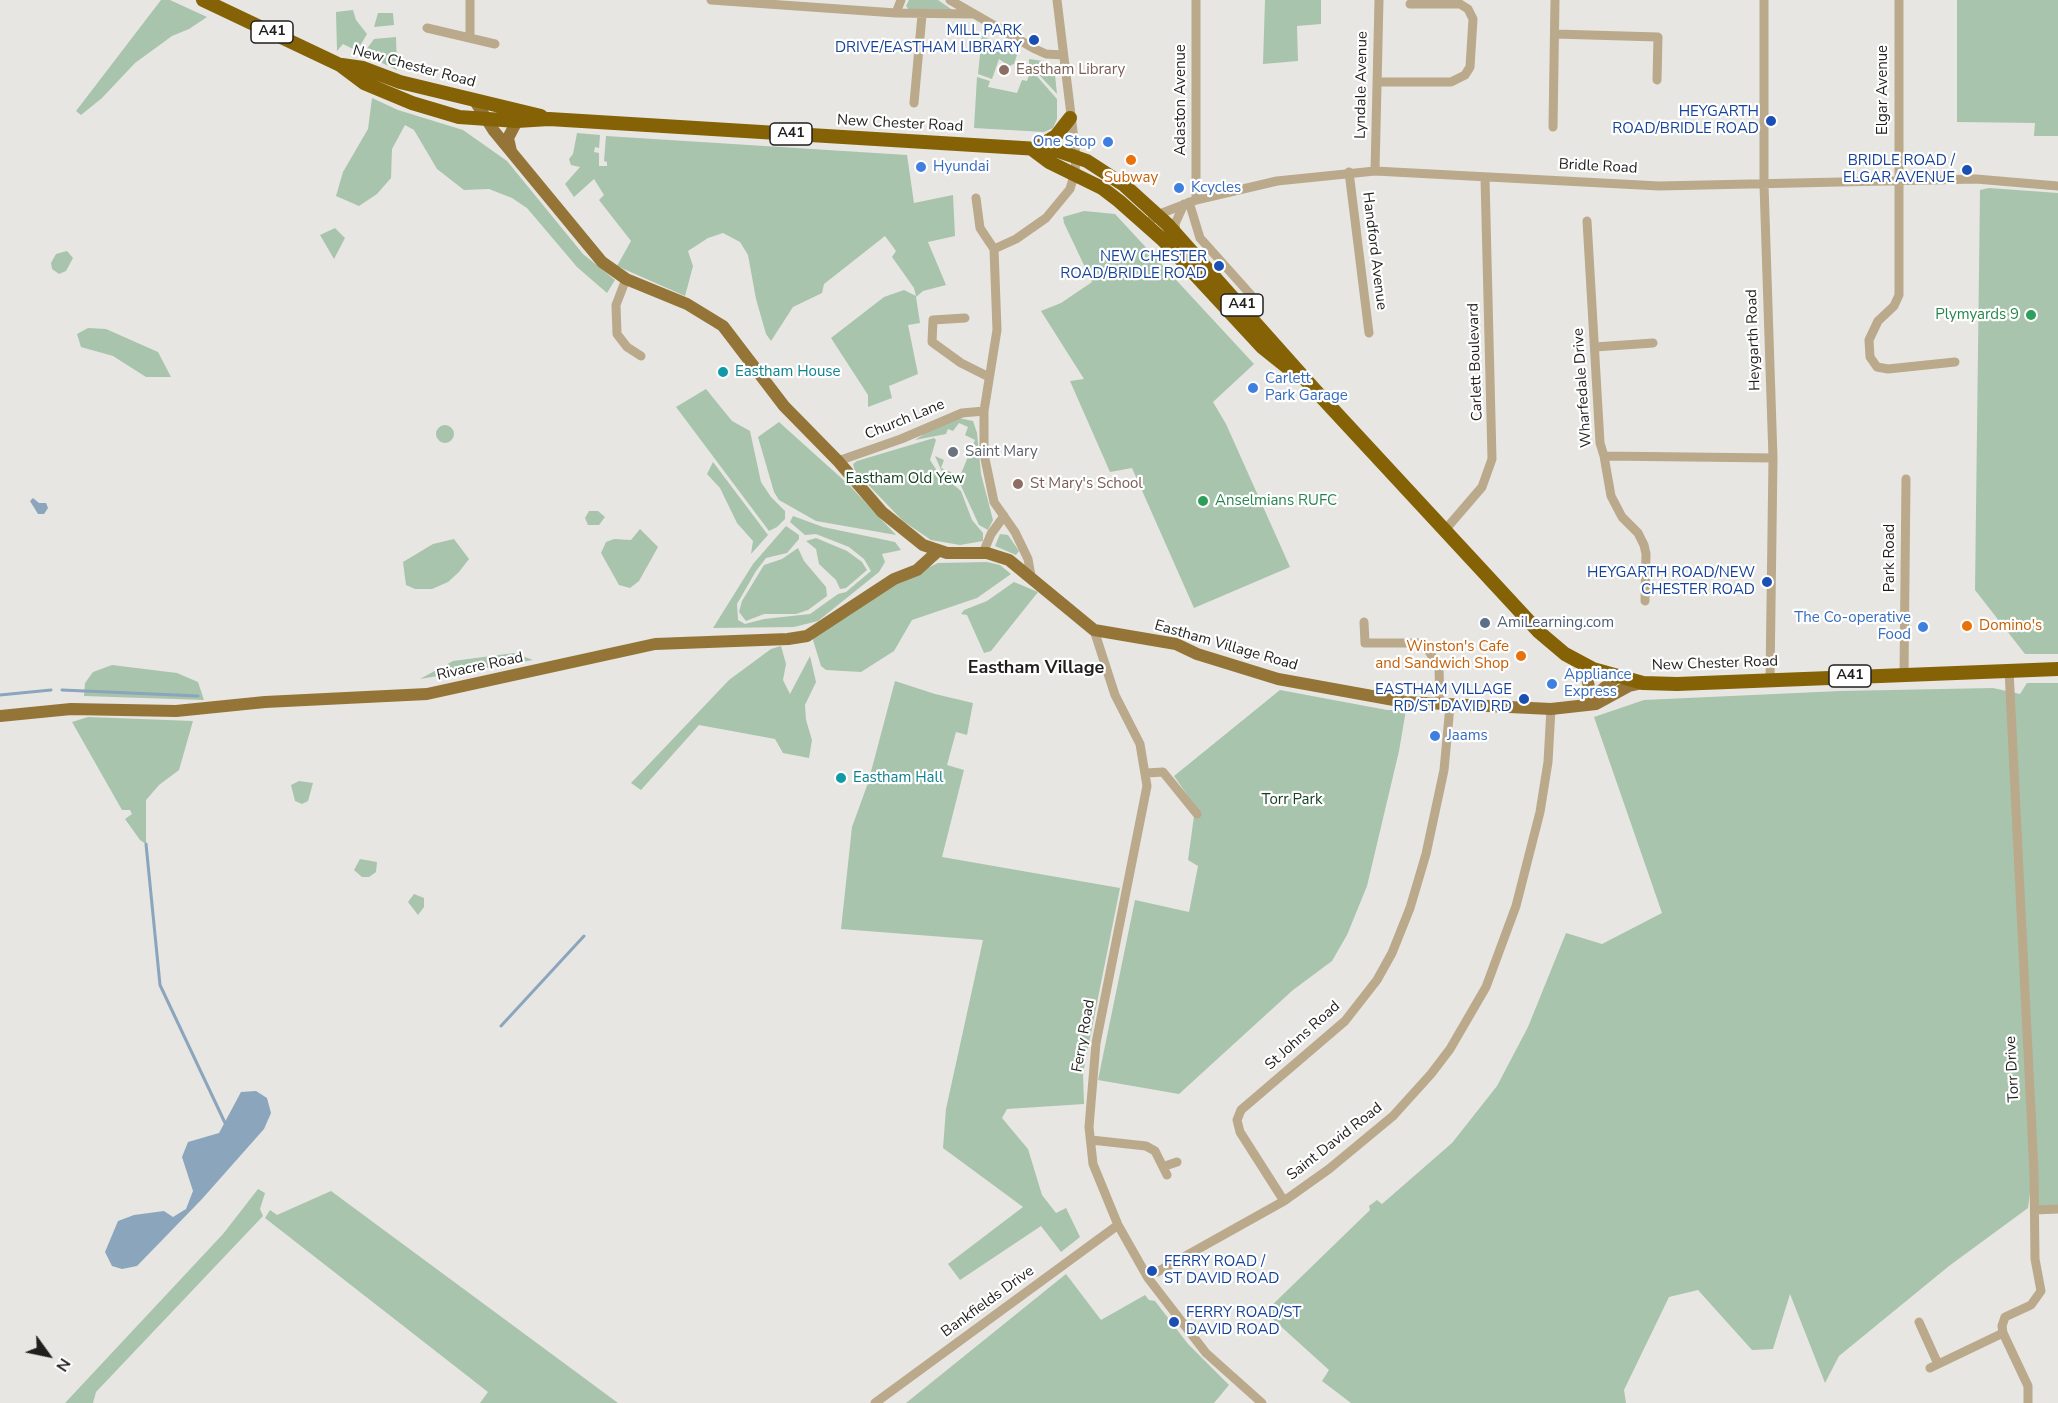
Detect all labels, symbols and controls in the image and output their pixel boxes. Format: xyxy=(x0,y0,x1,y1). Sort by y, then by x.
road number: A41 xyxy=(251,21,293,43)
place label: MILL PARK DRIVE/EASTHAM LIBRARY xyxy=(835,22,1022,57)
street label: Lyndale Avenue xyxy=(1352,31,1372,139)
marker: MILL PARK DRIVE/EASTHAM LIBRARY xyxy=(1027,33,1041,47)
street label: New Chester Road xyxy=(351,42,477,92)
street label: Adaston Avenue xyxy=(1172,44,1190,156)
street label: Elgar Avenue xyxy=(1874,45,1892,135)
place label: Eastham Library xyxy=(1016,61,1125,79)
marker: Eastham Library xyxy=(997,63,1011,77)
place label: HEYGARTH ROAD/BRIDLE ROAD xyxy=(1612,103,1759,138)
street label: New Chester Road xyxy=(836,112,964,136)
marker: HEYGARTH ROAD/BRIDLE ROAD xyxy=(1764,114,1778,128)
road number: A41 xyxy=(770,123,812,145)
place label: One Stop xyxy=(1033,133,1096,151)
marker: One Stop xyxy=(1101,135,1115,149)
place label: BRIDLE ROAD / ELGAR AVENUE xyxy=(1843,152,1955,187)
marker: Subway xyxy=(1124,153,1138,167)
street label: Bridle Road xyxy=(1558,156,1638,178)
place label: Hyundai xyxy=(933,158,989,176)
marker: Hyundai xyxy=(914,160,928,174)
marker: BRIDLE ROAD / ELGAR AVENUE xyxy=(1960,163,1974,177)
place label: Subway xyxy=(1104,169,1158,187)
place label: Kcycles xyxy=(1191,179,1241,197)
marker: Kcycles xyxy=(1172,181,1186,195)
street label: Handford Avenue xyxy=(1358,191,1390,311)
place label: NEW CHESTER ROAD/BRIDLE ROAD xyxy=(1060,248,1207,283)
marker: NEW CHESTER ROAD/BRIDLE ROAD xyxy=(1212,259,1226,273)
street label: Heygarth Road xyxy=(1743,289,1765,391)
road number: A41 xyxy=(1221,294,1263,316)
street label: Carlett Boulevard xyxy=(1465,303,1487,421)
place label: Plymyards 9 xyxy=(1935,306,2019,324)
marker: Plymyards 9 xyxy=(2024,308,2038,322)
street label: Wharfedale Drive xyxy=(1570,328,1596,448)
place label: Eastham House xyxy=(735,363,841,381)
marker: Eastham House xyxy=(716,365,730,379)
place label: Carlett Park Garage xyxy=(1265,370,1348,405)
marker: Carlett Park Garage xyxy=(1246,381,1260,395)
street label: Church Lane xyxy=(863,396,947,444)
place label: Saint Mary xyxy=(965,443,1038,461)
marker: Saint Mary xyxy=(946,445,960,459)
park label: Eastham Old Yew xyxy=(846,470,964,488)
place label: St Mary's School xyxy=(1030,475,1143,493)
marker: St Mary's School xyxy=(1011,477,1025,491)
place label: Anselmians RUFC xyxy=(1215,492,1337,510)
marker: Anselmians RUFC xyxy=(1196,494,1210,508)
street label: Park Road xyxy=(1881,524,1899,592)
place label: HEYGARTH ROAD/NEW CHESTER ROAD xyxy=(1587,564,1755,599)
marker: HEYGARTH ROAD/NEW CHESTER ROAD xyxy=(1760,575,1774,589)
place label: The Co-operative Food xyxy=(1794,609,1911,644)
place label: AmiLearning.com xyxy=(1497,614,1614,632)
marker: AmiLearning.com xyxy=(1478,616,1492,630)
street label: Eastham Village Road xyxy=(1152,617,1300,675)
place label: Domino's xyxy=(1979,617,2042,635)
marker: Domino's xyxy=(1960,619,1974,633)
marker: The Co-operative Food xyxy=(1916,620,1930,634)
place label: Winston's Cafe and Sandwich Shop xyxy=(1375,638,1509,673)
street label: Rivacre Road xyxy=(435,649,525,685)
marker: Winston's Cafe and Sandwich Shop xyxy=(1514,649,1528,663)
street label: New Chester Road xyxy=(1651,653,1779,675)
district label: Eastham Village xyxy=(968,658,1104,680)
road number: A41 xyxy=(1829,665,1871,687)
place label: Appliance Express xyxy=(1564,666,1632,701)
marker: Appliance Express xyxy=(1545,677,1559,691)
place label: EASTHAM VILLAGE RD/ST DAVID RD xyxy=(1375,681,1512,716)
marker: EASTHAM VILLAGE RD/ST DAVID RD xyxy=(1517,692,1531,706)
place label: Jaams xyxy=(1447,727,1488,745)
marker: Jaams xyxy=(1428,729,1442,743)
place label: Eastham Hall xyxy=(853,769,943,787)
marker: Eastham Hall xyxy=(834,771,848,785)
park label: Torr Park xyxy=(1262,791,1322,809)
street label: Ferry Road xyxy=(1069,998,1099,1074)
street label: St Johns Road xyxy=(1262,998,1344,1074)
street label: Torr Drive xyxy=(2002,1035,2024,1103)
street label: Saint David Road xyxy=(1284,1099,1386,1185)
place label: FERRY ROAD / ST DAVID ROAD xyxy=(1164,1253,1279,1288)
street label: Bankfields Drive xyxy=(938,1262,1038,1342)
marker: FERRY ROAD / ST DAVID ROAD xyxy=(1145,1264,1159,1278)
place label: FERRY ROAD/ST DAVID ROAD xyxy=(1186,1304,1301,1339)
marker: FERRY ROAD/ST DAVID ROAD xyxy=(1167,1315,1181,1329)
north arrow xyxy=(18,1325,78,1385)
text: N xyxy=(51,1354,76,1376)

